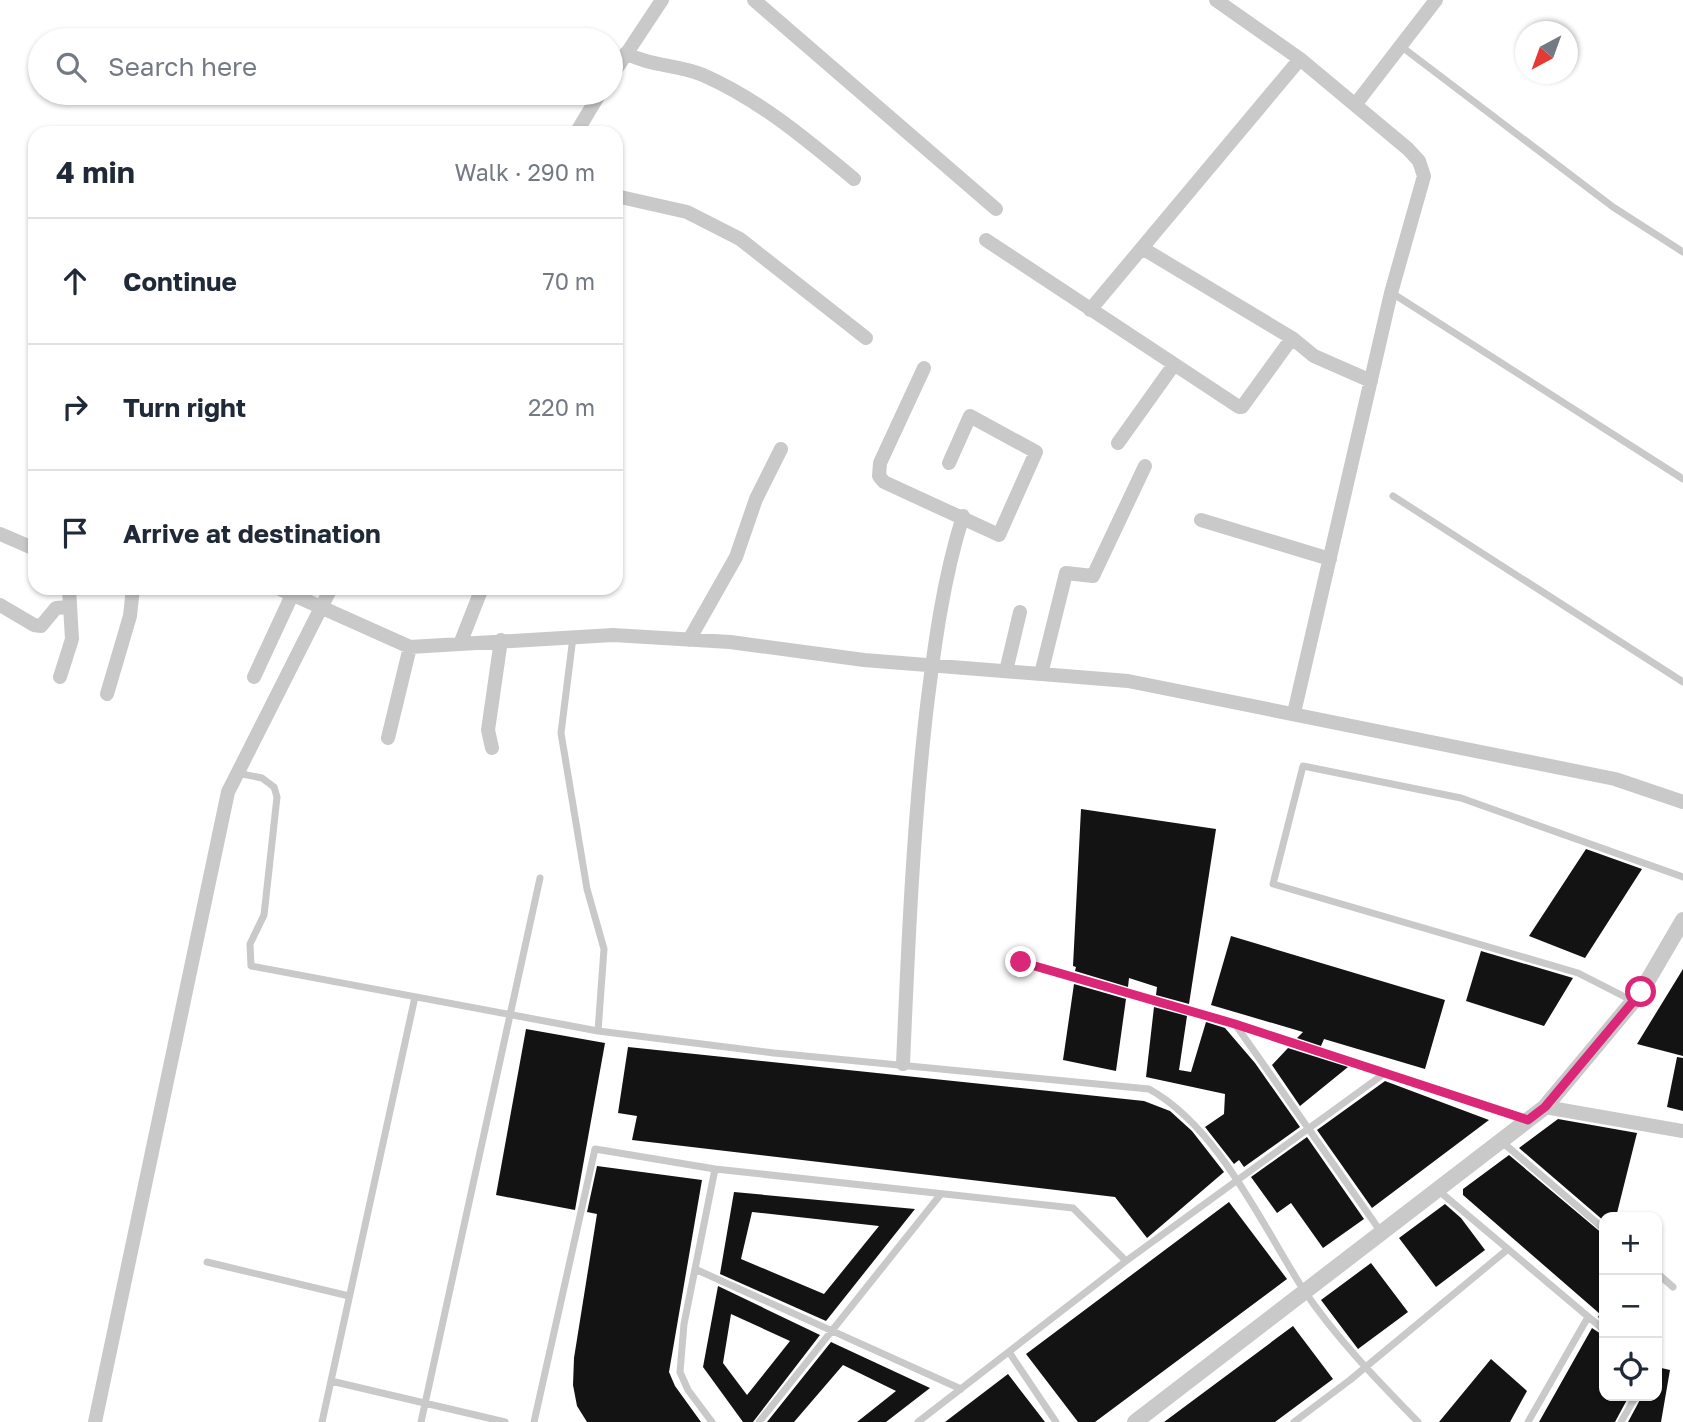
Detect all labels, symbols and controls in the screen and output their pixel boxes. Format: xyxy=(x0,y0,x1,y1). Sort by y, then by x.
north arrow xyxy=(1515,21,1578,84)
search box xyxy=(28,28,623,105)
icon: search xyxy=(52,48,90,86)
text: Search here xyxy=(108,51,257,82)
text: 4 min xyxy=(56,154,135,190)
text: Walk · 290 m xyxy=(454,158,595,186)
icon: ahead xyxy=(56,262,94,300)
text: Continue xyxy=(123,266,237,297)
text: 70 m xyxy=(542,267,595,295)
icon: right xyxy=(56,388,94,426)
text: Turn right xyxy=(123,392,246,423)
text: 220 m xyxy=(528,393,595,421)
icon: arrive xyxy=(56,514,94,552)
text: Arrive at destination xyxy=(123,518,381,549)
route end xyxy=(1005,946,1036,977)
route start xyxy=(1625,976,1656,1007)
map controls xyxy=(1599,1212,1662,1401)
button: + xyxy=(1599,1212,1662,1275)
button: − xyxy=(1599,1275,1662,1338)
button: locate xyxy=(1599,1338,1662,1401)

